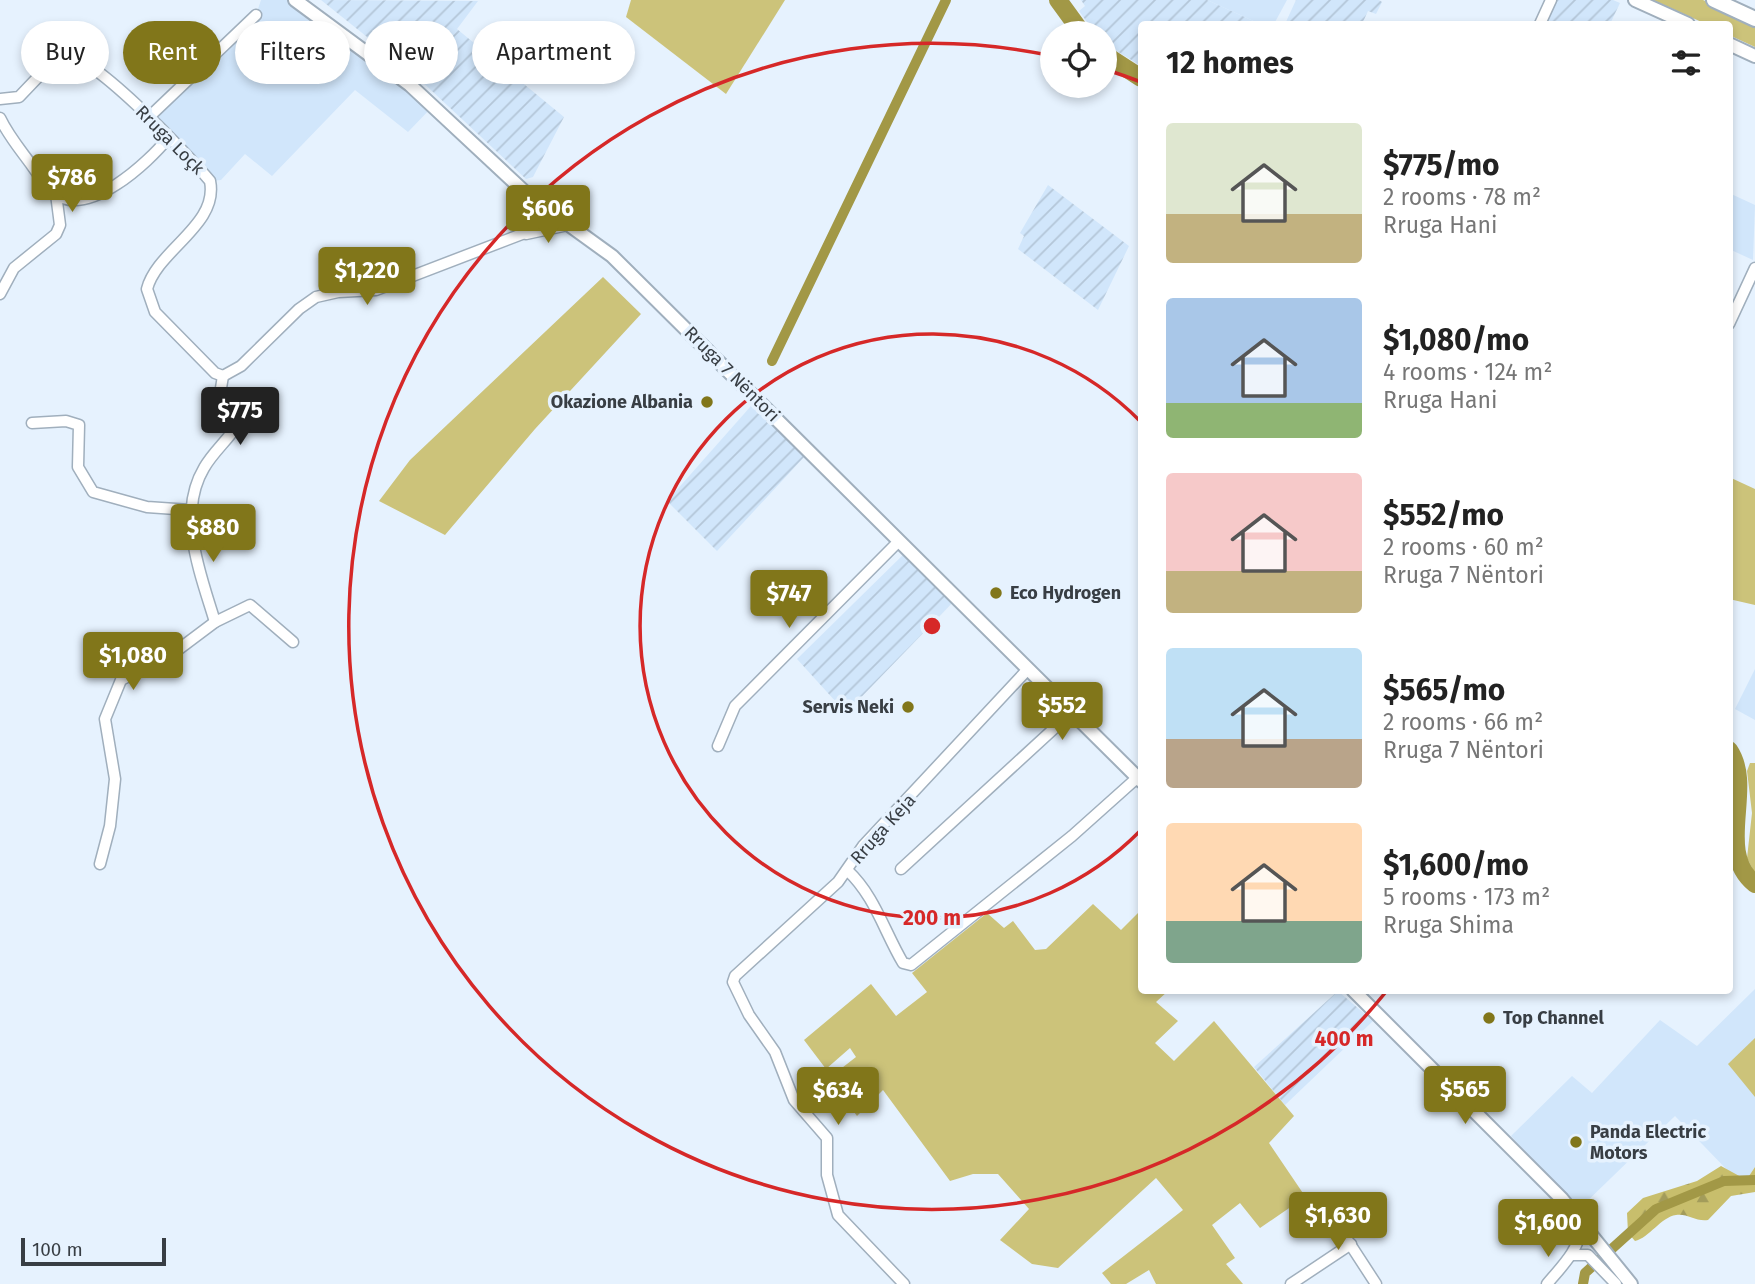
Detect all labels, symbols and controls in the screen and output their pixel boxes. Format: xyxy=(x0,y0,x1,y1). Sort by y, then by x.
chip: Buy xyxy=(21,21,109,84)
chip: Rent xyxy=(123,21,221,84)
chip: Filters xyxy=(235,21,350,84)
chip: New xyxy=(364,21,458,84)
chip: Apartment xyxy=(472,21,635,84)
map controls xyxy=(1040,21,1117,98)
button: locate xyxy=(1040,21,1117,98)
icon: filters xyxy=(1667,44,1705,82)
text: 12 homes xyxy=(1166,45,1294,81)
street label: Rruga Loçk xyxy=(131,101,210,180)
text: $775/mo xyxy=(1383,147,1500,183)
icon: home xyxy=(1222,151,1306,235)
pin: $786 xyxy=(31,154,113,214)
text: $786 xyxy=(48,163,96,191)
text: 2 rooms · 78 m² xyxy=(1383,183,1541,211)
pin: $606 xyxy=(507,186,589,245)
text: $606 xyxy=(522,194,574,222)
text: Rruga Hani xyxy=(1383,211,1497,239)
pin: $1,220 xyxy=(310,247,424,307)
text: $1,220 xyxy=(334,256,400,284)
street label: Rruga 7 Nëntori xyxy=(680,322,784,426)
text: $1,080/mo xyxy=(1383,322,1529,358)
icon: home xyxy=(1222,326,1306,410)
text: 4 rooms · 124 m² xyxy=(1383,358,1552,386)
text: Rruga Hani xyxy=(1383,386,1497,414)
pin: $775 xyxy=(199,388,281,447)
place label: Okazione Albania xyxy=(551,391,693,413)
marker: Okazione Albania xyxy=(699,394,715,410)
text: $775 xyxy=(217,396,263,424)
text: $552/mo xyxy=(1383,497,1504,533)
icon: home xyxy=(1222,501,1306,585)
pin: $880 xyxy=(172,504,254,564)
text: $880 xyxy=(187,513,239,541)
text: 2 rooms · 60 m² xyxy=(1383,533,1544,561)
text: Rruga 7 Nëntori xyxy=(1383,561,1544,589)
pin: $747 xyxy=(748,570,830,630)
text: $747 xyxy=(766,579,812,607)
place label: Eco Hydrogen xyxy=(1010,582,1121,604)
marker: Eco Hydrogen xyxy=(988,585,1004,601)
centre of rings xyxy=(920,614,944,638)
pin: $1,080 xyxy=(76,632,190,692)
text: $1,080 xyxy=(99,641,167,669)
text: $565/mo xyxy=(1383,672,1505,708)
icon: home xyxy=(1222,676,1306,760)
pin: $552 xyxy=(1021,682,1103,742)
text: $552 xyxy=(1038,691,1086,719)
place label: Servis Neki xyxy=(802,696,894,718)
marker: Servis Neki xyxy=(900,699,916,715)
text: 2 rooms · 66 m² xyxy=(1383,708,1543,736)
text: Rruga 7 Nëntori xyxy=(1383,736,1544,764)
street label: Rruga Keja xyxy=(846,789,920,869)
text: $1,600/mo xyxy=(1383,847,1529,883)
icon: home xyxy=(1222,851,1306,935)
text: 5 rooms · 173 m² xyxy=(1383,883,1550,911)
text: 200 m xyxy=(903,905,961,931)
text: Rruga Shima xyxy=(1383,911,1514,939)
place label: Top Channel xyxy=(1503,1007,1604,1029)
marker: Top Channel xyxy=(1481,1010,1497,1026)
text: 400 m xyxy=(1314,1026,1374,1052)
pin: $565 xyxy=(1424,1066,1506,1126)
pin: $634 xyxy=(797,1068,879,1127)
text: $565 xyxy=(1440,1075,1490,1103)
text: $634 xyxy=(813,1076,863,1104)
place label: Panda Electric Motors xyxy=(1590,1121,1706,1164)
marker: Panda Electric Motors xyxy=(1568,1134,1584,1150)
pin: $1,630 xyxy=(1281,1192,1395,1252)
pin: $1,600 xyxy=(1491,1200,1605,1259)
text: $1,630 xyxy=(1305,1201,1371,1229)
text: $1,600 xyxy=(1514,1208,1582,1236)
scale bar xyxy=(21,1235,166,1267)
text: 100 m xyxy=(32,1238,83,1261)

